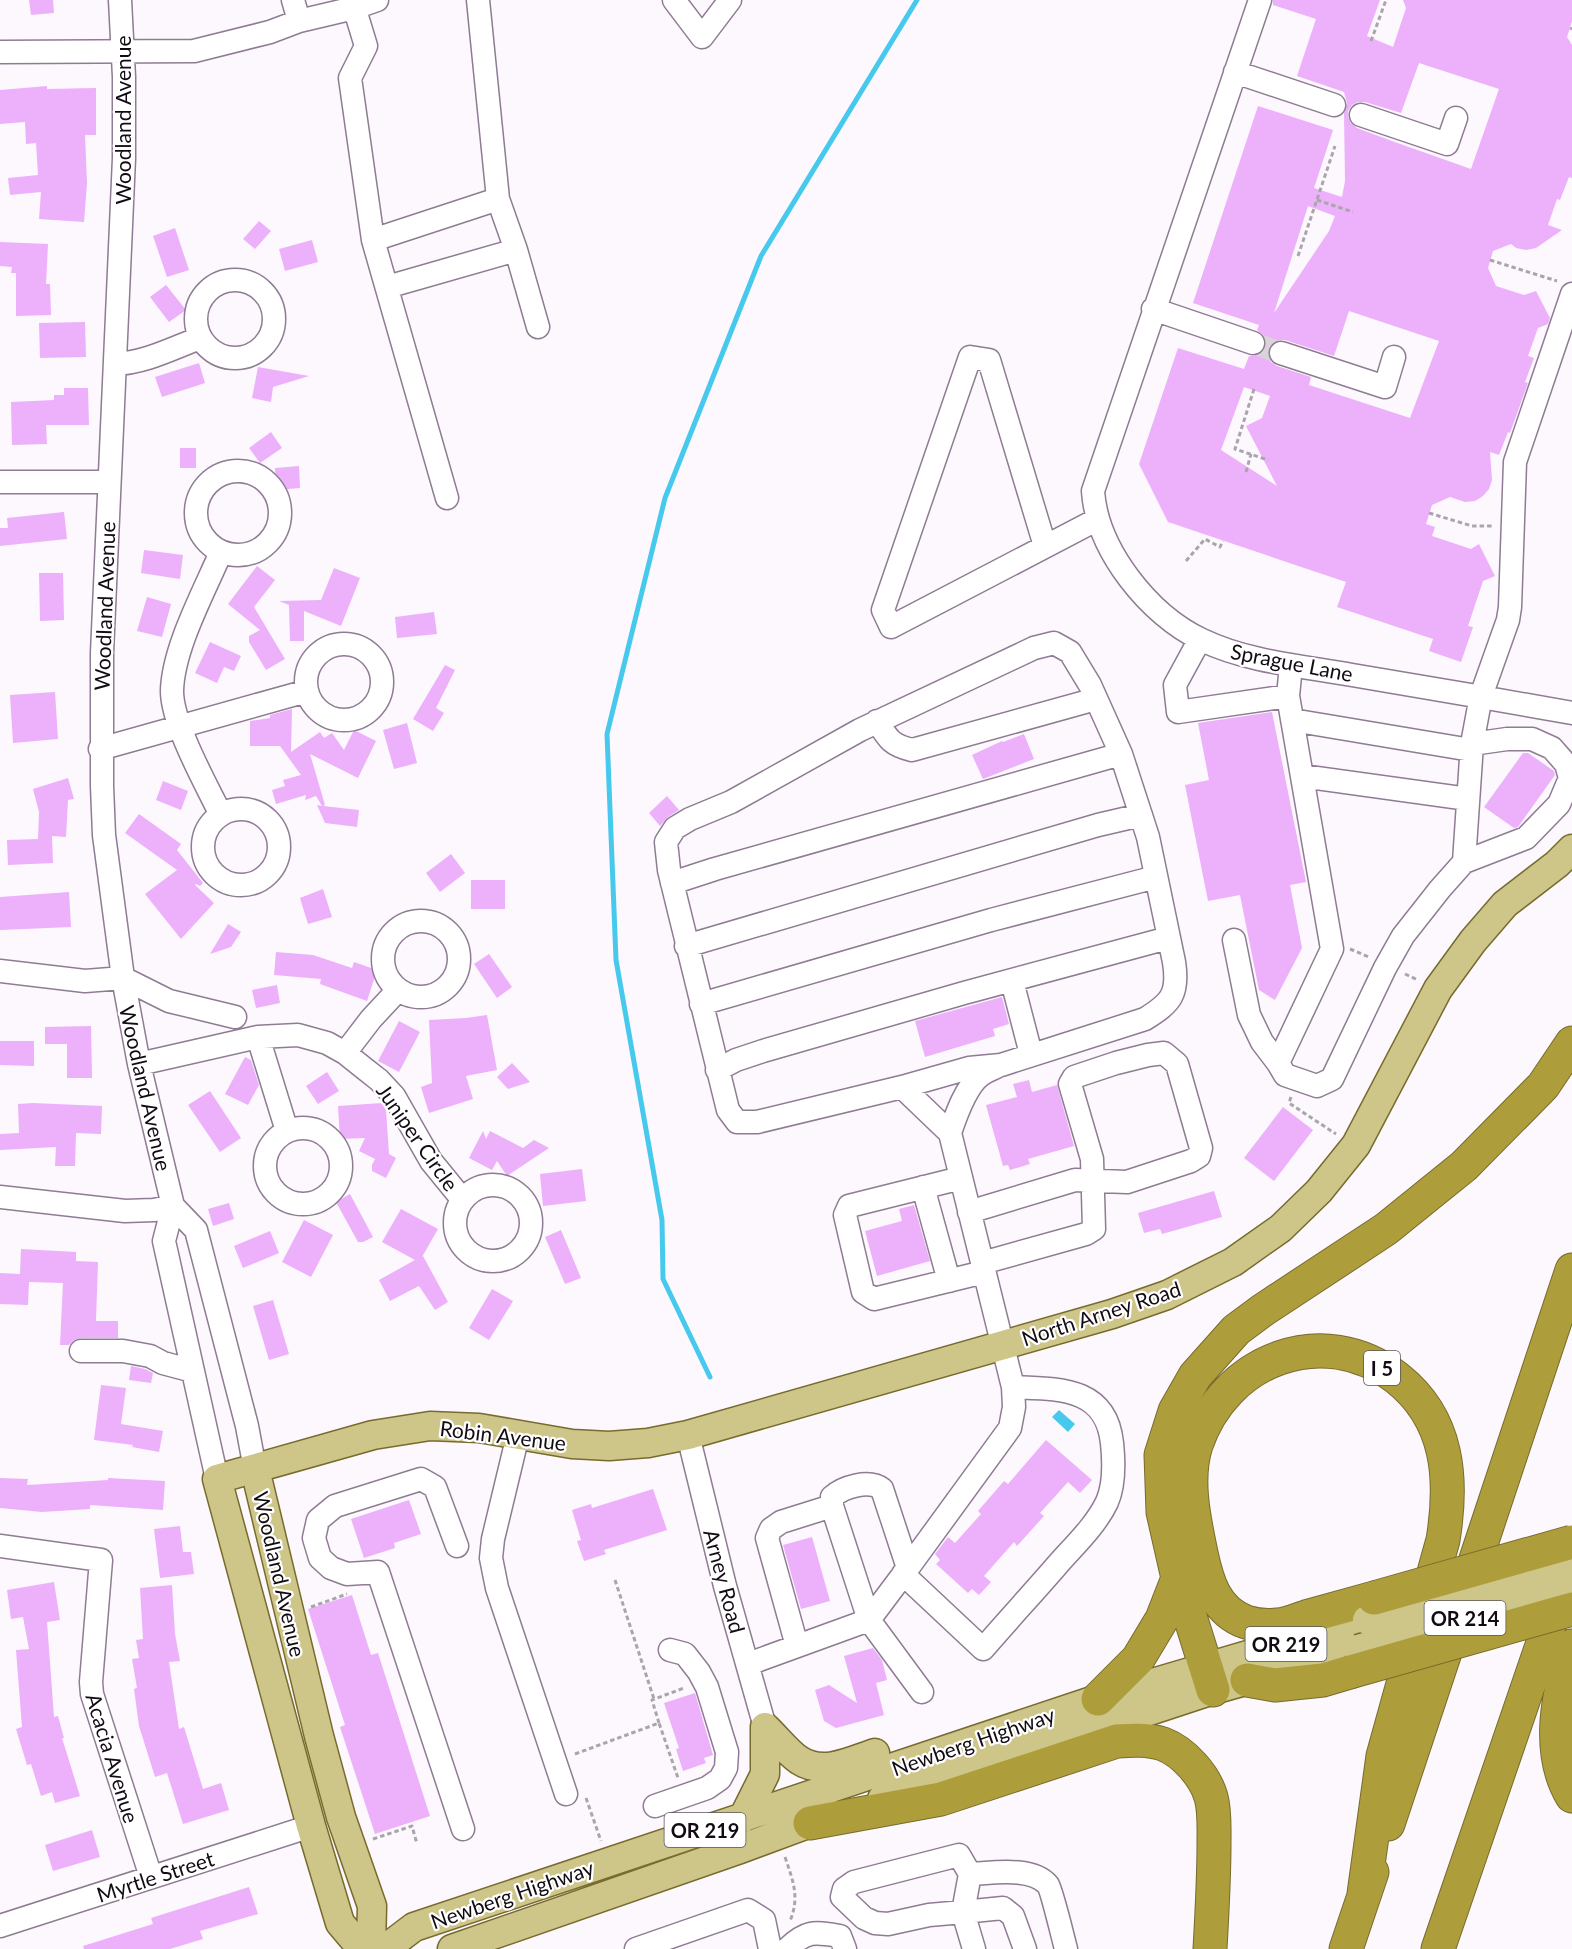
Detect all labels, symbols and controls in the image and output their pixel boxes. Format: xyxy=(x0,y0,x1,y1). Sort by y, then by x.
street label: Woodland Avenue xyxy=(110,35,135,205)
street label: Woodland Avenue xyxy=(89,521,119,691)
street label: Sprague Lane xyxy=(1229,638,1355,686)
street label: Woodland Avenue xyxy=(115,1003,177,1173)
street label: Juniper Circle xyxy=(372,1079,464,1195)
street label: North Arney Road xyxy=(1018,1275,1184,1351)
road number: I 5 xyxy=(1364,1351,1400,1385)
street label: Robin Avenue xyxy=(438,1415,568,1455)
street label: Woodland Avenue xyxy=(249,1489,311,1659)
street label: Arney Road xyxy=(699,1526,751,1636)
road number: OR 214 xyxy=(1424,1601,1506,1635)
road number: OR 219 xyxy=(1246,1627,1326,1661)
street label: Acacia Avenue xyxy=(81,1690,145,1826)
street label: Newberg Highway xyxy=(888,1701,1058,1781)
road number: OR 219 xyxy=(664,1813,746,1847)
street label: Myrtle Street xyxy=(93,1845,217,1907)
street label: Newberg Highway xyxy=(427,1854,597,1934)

